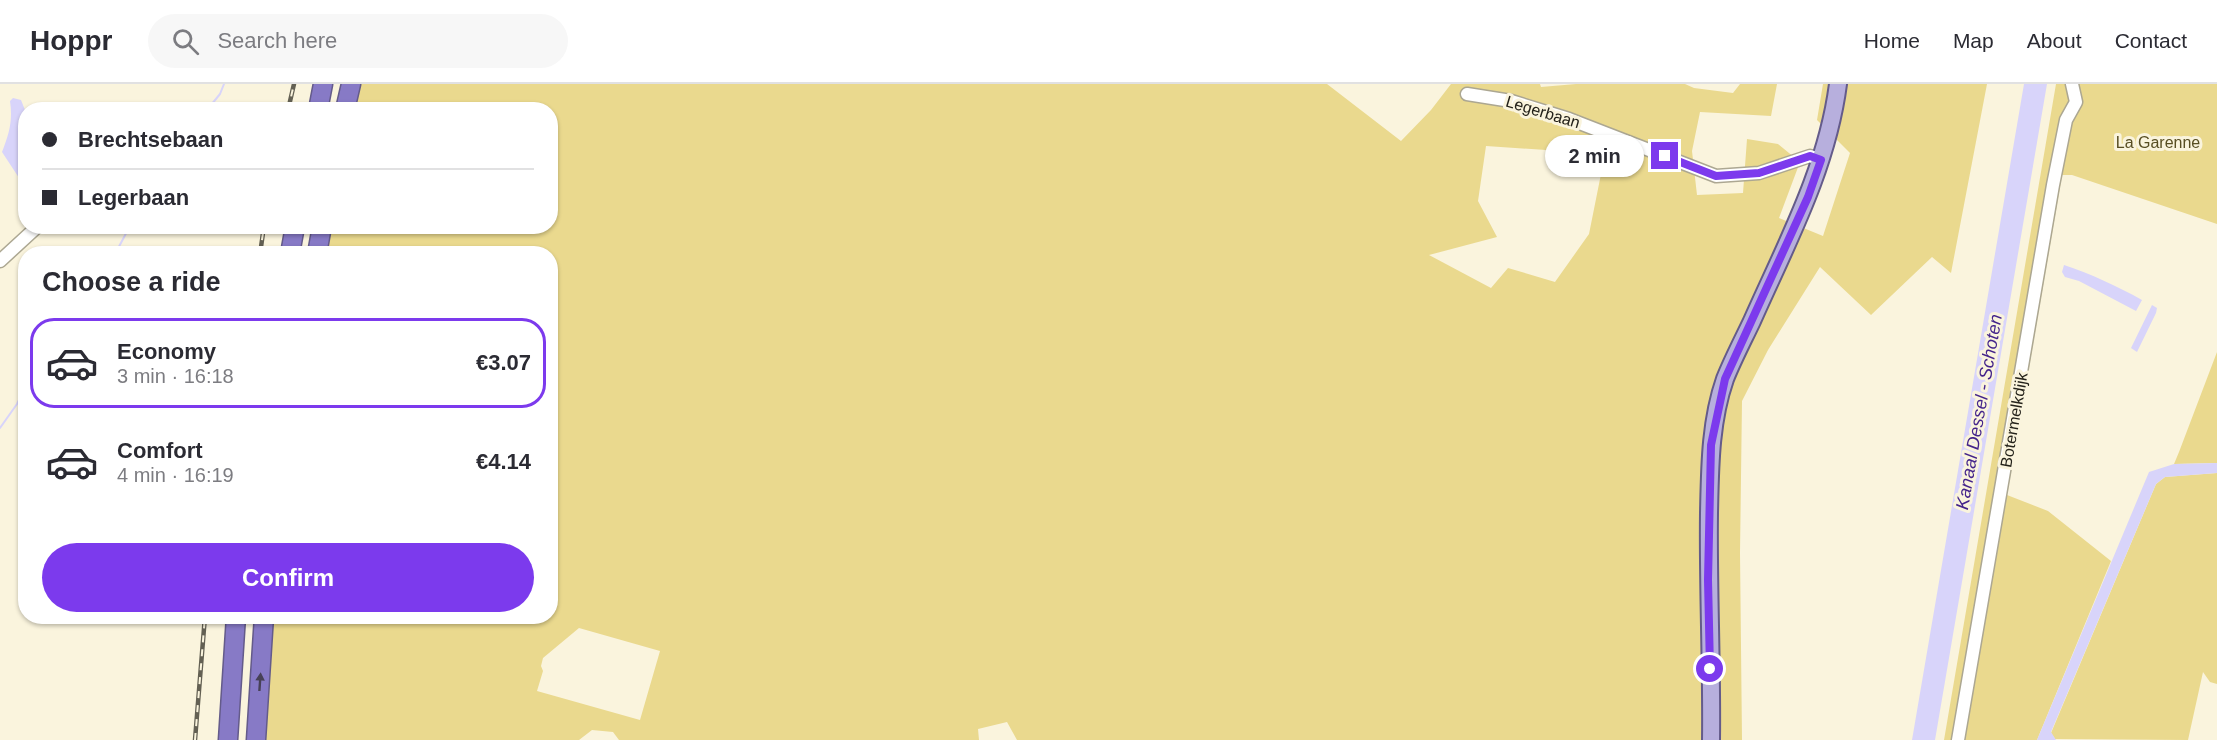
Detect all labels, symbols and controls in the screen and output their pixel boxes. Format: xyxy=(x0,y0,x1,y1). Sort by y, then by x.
search box xyxy=(148,14,568,68)
text: Hoppr xyxy=(30,25,112,56)
icon: search xyxy=(169,25,202,58)
text: Search here xyxy=(217,28,337,53)
text: Home xyxy=(1864,29,1920,52)
text: Map xyxy=(1953,29,1994,52)
text: About xyxy=(2027,29,2082,52)
text: Contact xyxy=(2115,29,2187,52)
street label: Legerbaan xyxy=(1504,93,1582,131)
text: Brechtsebaan xyxy=(78,127,224,152)
park label: La Garenne xyxy=(2116,134,2200,151)
callout: 2 min xyxy=(1545,135,1644,177)
route end xyxy=(1651,142,1678,169)
text: 2 min xyxy=(1568,145,1621,167)
text: Legerbaan xyxy=(78,185,189,210)
text: Choose a ride xyxy=(42,267,221,297)
water label: Kanaal Dessel - Schoten xyxy=(1952,313,2006,511)
icon: car xyxy=(45,336,99,390)
text: Economy xyxy=(117,339,216,364)
text: €3.07 xyxy=(476,350,531,375)
text: 3 min · 16:18 xyxy=(117,365,234,387)
street label: Botermelkdijk xyxy=(1997,370,2031,469)
icon: car xyxy=(45,435,99,489)
text: Comfort xyxy=(117,438,203,463)
text: €4.14 xyxy=(476,449,531,474)
text: 4 min · 16:19 xyxy=(117,464,234,486)
button: Confirm xyxy=(42,543,534,612)
route start xyxy=(1696,655,1723,682)
one-way arrow xyxy=(255,672,264,691)

